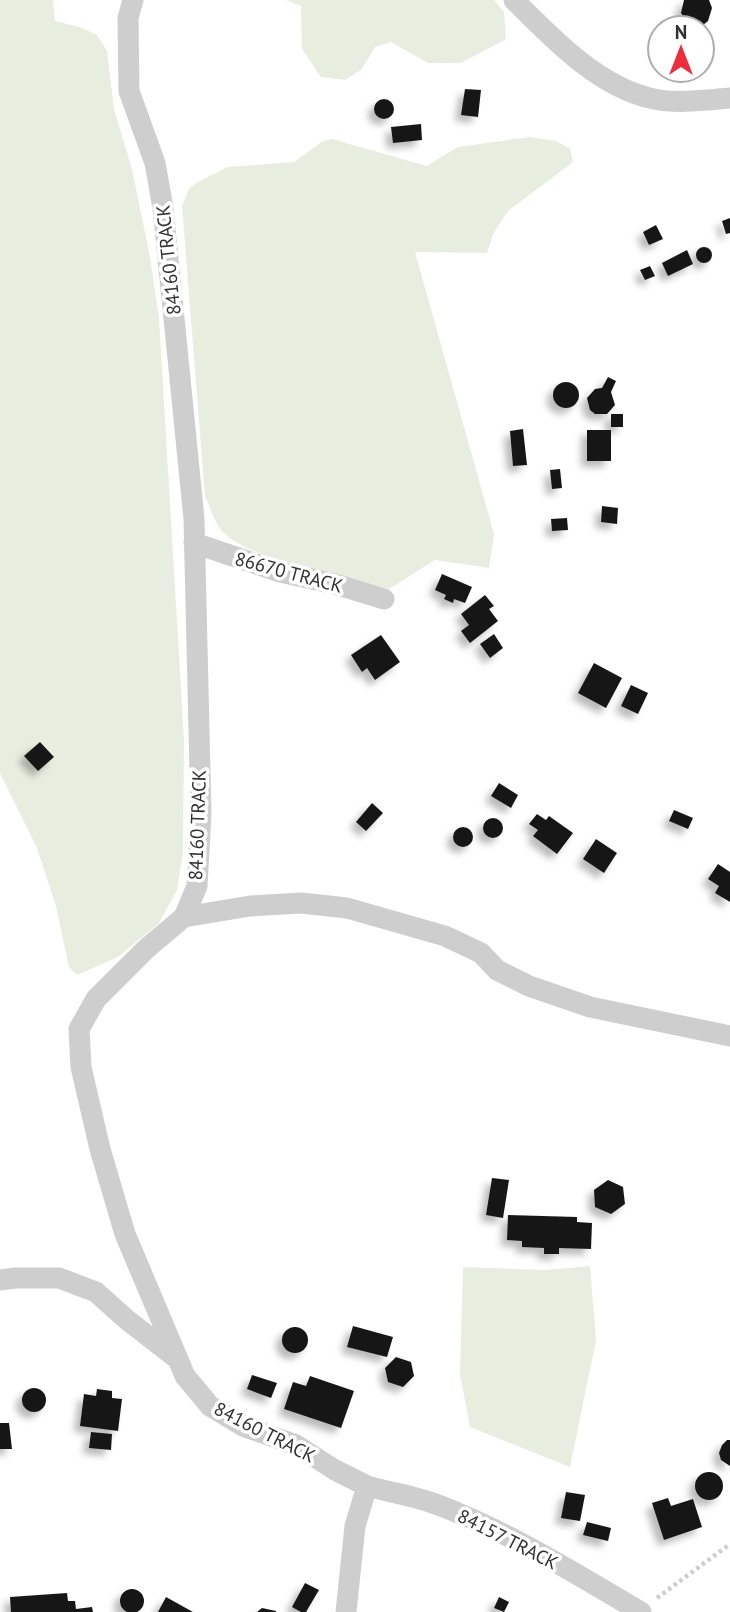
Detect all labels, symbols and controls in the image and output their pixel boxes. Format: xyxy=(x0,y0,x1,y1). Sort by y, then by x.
north arrow xyxy=(646,14,716,84)
text: N xyxy=(675,20,687,44)
street label: 84160 TRACK xyxy=(150,204,186,316)
street label: 86670 TRACK xyxy=(232,546,346,598)
street label: 84160 TRACK xyxy=(183,769,211,881)
street label: 84160 TRACK xyxy=(210,1396,320,1468)
street label: 84157 TRACK xyxy=(454,1503,562,1575)

